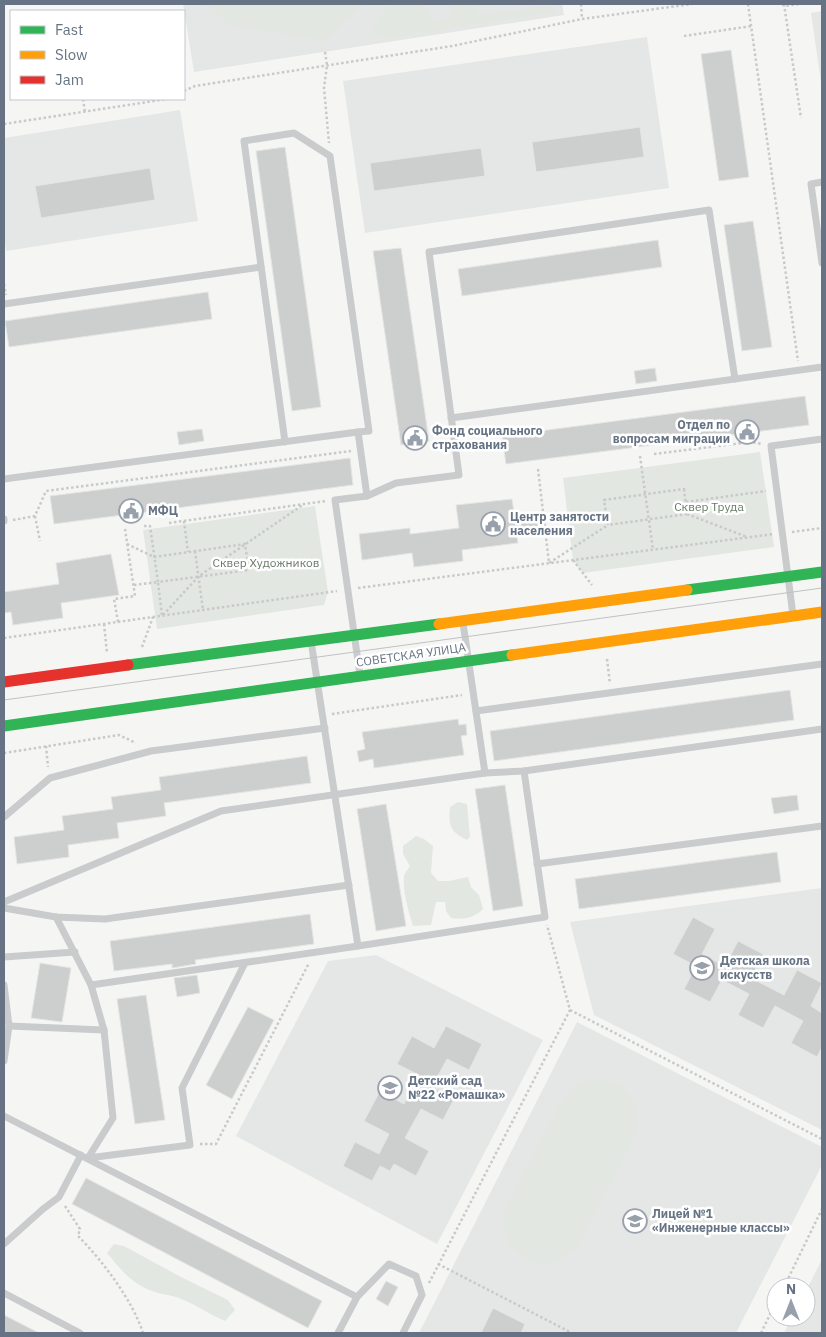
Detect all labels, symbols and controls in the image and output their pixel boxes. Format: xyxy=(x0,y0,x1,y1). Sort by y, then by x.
legend xyxy=(10,10,185,100)
text: Fast xyxy=(55,20,83,39)
text: Slow xyxy=(55,45,88,64)
text: Jam xyxy=(55,70,84,89)
place label: Отдел по вопросам миграции xyxy=(613,417,730,446)
public building icon: Отдел по вопросам миграции xyxy=(734,419,760,445)
place label: Фонд социального страхования xyxy=(432,423,543,452)
public building icon: Фонд социального страхования xyxy=(402,425,428,451)
public building icon: МФЦ xyxy=(118,498,144,524)
park label: Сквер Труда xyxy=(674,499,744,514)
place label: МФЦ xyxy=(148,503,178,518)
place label: Центр занятости населения xyxy=(510,509,609,538)
public building icon: Центр занятости населения xyxy=(480,511,506,537)
park label: Сквер Художников xyxy=(212,555,320,570)
street label: СОВЕТСКАЯ УЛИЦА xyxy=(355,639,467,670)
place label: Детская школа искусств xyxy=(720,953,810,982)
school or university icon: Детская школа искусств xyxy=(689,955,715,981)
place label: Детский сад №22 «Ромашка» xyxy=(408,1073,506,1102)
school or university icon: Детский сад №22 «Ромашка» xyxy=(377,1075,403,1101)
place label: Лицей №1 «Инженерные классы» xyxy=(652,1206,790,1235)
school or university icon: Лицей №1 «Инженерные классы» xyxy=(622,1208,648,1234)
north arrow xyxy=(766,1277,816,1327)
text: N xyxy=(786,1280,796,1298)

